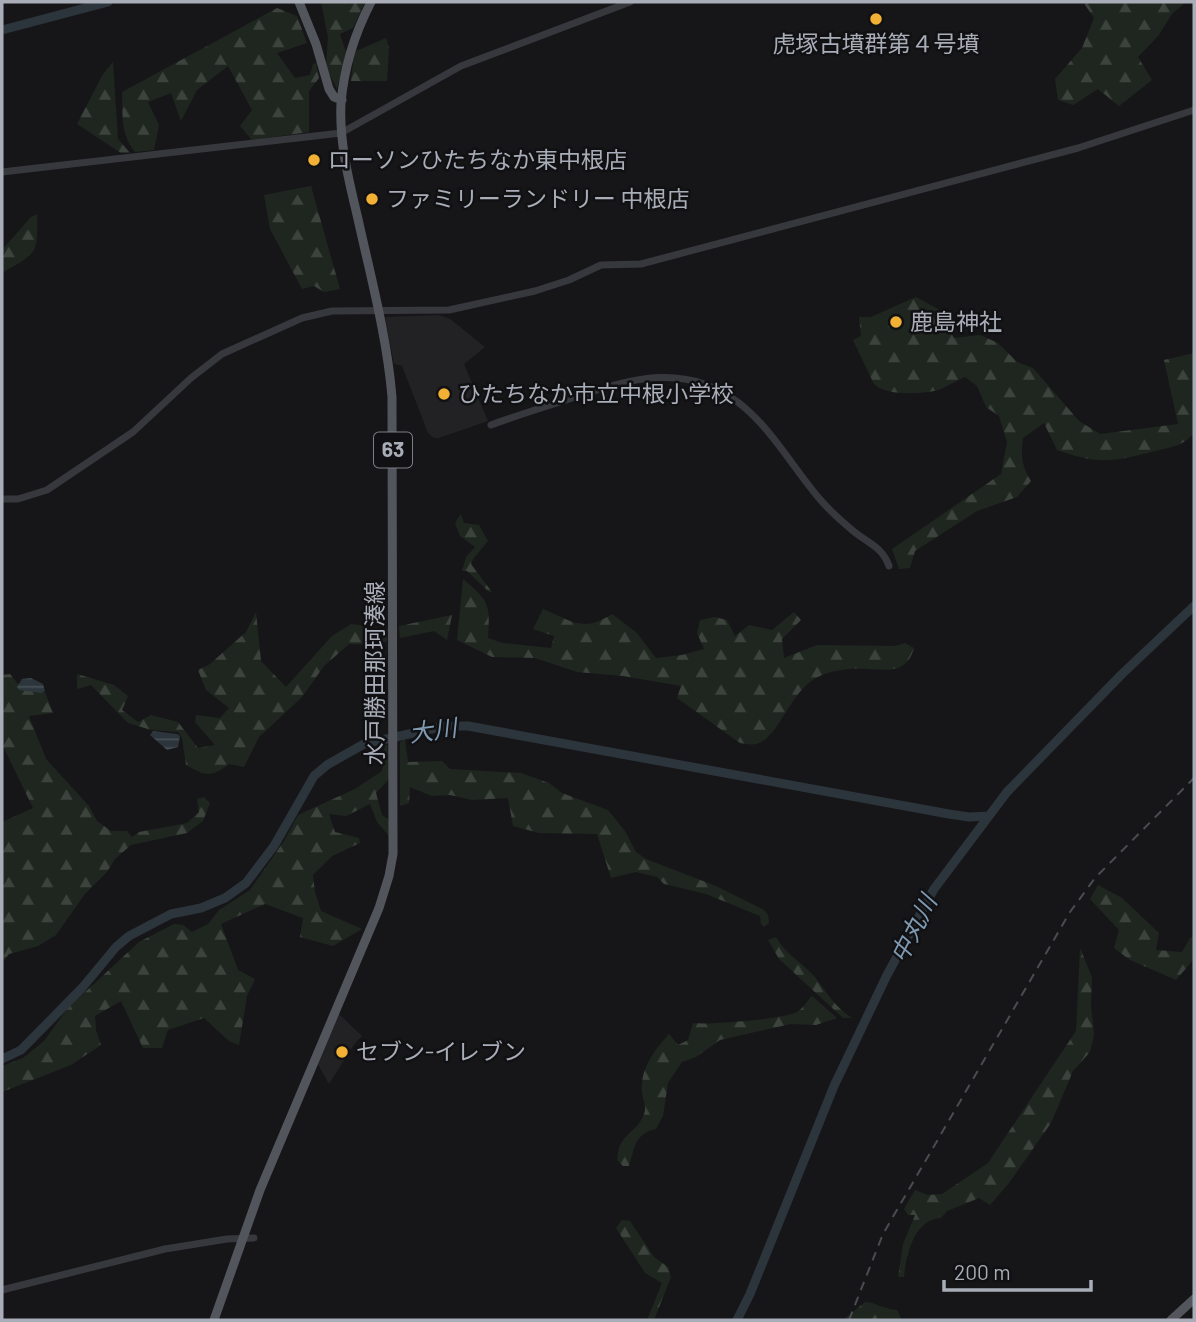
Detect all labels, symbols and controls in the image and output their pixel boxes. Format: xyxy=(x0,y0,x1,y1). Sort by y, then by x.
marker: 虎塚古墳群第４号墳 xyxy=(868,11,884,27)
place label: 虎塚古墳群第４号墳 xyxy=(773,29,980,57)
place label: ローソンひたちなか東中根店 xyxy=(328,145,627,173)
marker: ローソンひたちなか東中根店 xyxy=(306,152,322,168)
place label: ファミリーランドリー 中根店 xyxy=(386,184,690,212)
marker: ファミリーランドリー 中根店 xyxy=(364,191,380,207)
place label: 鹿島神社 xyxy=(910,307,1002,335)
marker: 鹿島神社 xyxy=(888,314,904,330)
place label: ひたちなか市立中根小学校 xyxy=(458,379,734,407)
marker: ひたちなか市立中根小学校 xyxy=(436,386,452,402)
road number: 63 xyxy=(374,433,412,468)
street label: 水戸勝田那珂湊線 xyxy=(360,581,388,765)
water label: 大川 xyxy=(407,711,462,747)
water label: 中丸川 xyxy=(883,887,943,967)
place label: セブン-イレブン xyxy=(356,1037,526,1065)
marker: セブン-イレブン xyxy=(334,1044,350,1060)
scale bar xyxy=(944,1248,1091,1292)
text: 200 m xyxy=(954,1259,1011,1284)

